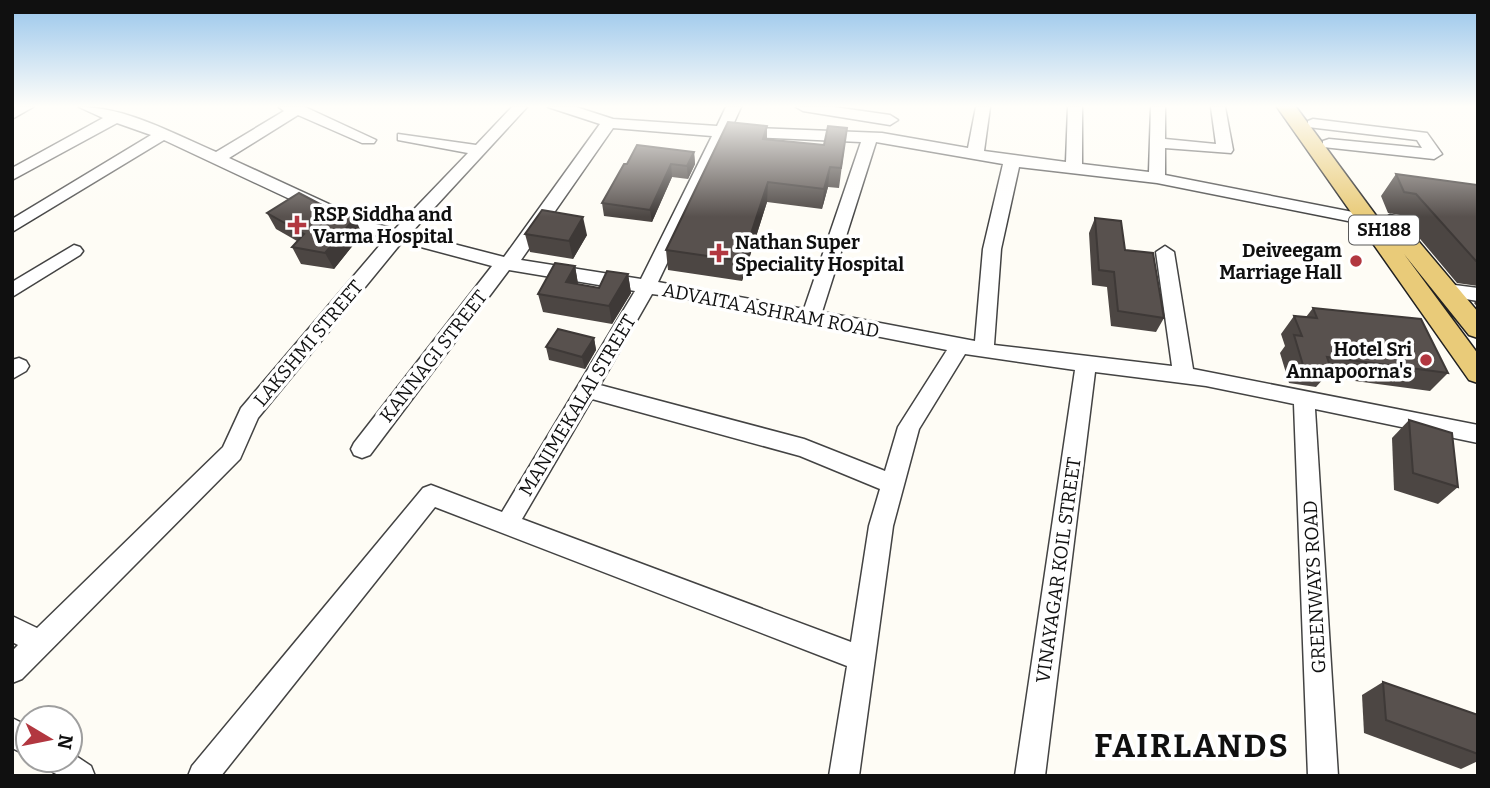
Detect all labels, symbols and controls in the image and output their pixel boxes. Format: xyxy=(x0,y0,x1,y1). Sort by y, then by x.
place label: RSP Siddha and Varma Hospital xyxy=(313,203,454,248)
marker: RSP Siddha and Varma Hospital xyxy=(287,215,307,235)
road number: SH188 xyxy=(1349,215,1419,244)
place label: Nathan Super Speciality Hospital xyxy=(735,231,904,276)
place label: Deiveegam Marriage Hall xyxy=(1219,239,1342,284)
marker: Nathan Super Speciality Hospital xyxy=(709,243,729,263)
marker: Deiveegam Marriage Hall xyxy=(1348,253,1364,269)
street label: LAKSHMI STREET xyxy=(249,276,368,411)
street label: ADVAITA ASHRAM ROAD xyxy=(660,278,881,343)
street label: KANNAGI STREET xyxy=(375,286,492,427)
street label: MANIMEKALAI STREET xyxy=(514,310,641,500)
place label: Hotel Sri Annapoorna's xyxy=(1286,338,1412,383)
marker: Hotel Sri Annapoorna's xyxy=(1418,352,1434,368)
street label: VINAYAGAR KOIL STREET xyxy=(1031,456,1086,684)
street label: GREENWAYS ROAD xyxy=(1298,500,1331,674)
north arrow xyxy=(14,704,84,774)
district label: FAIRLANDS xyxy=(1094,727,1290,765)
text: N xyxy=(53,733,78,751)

